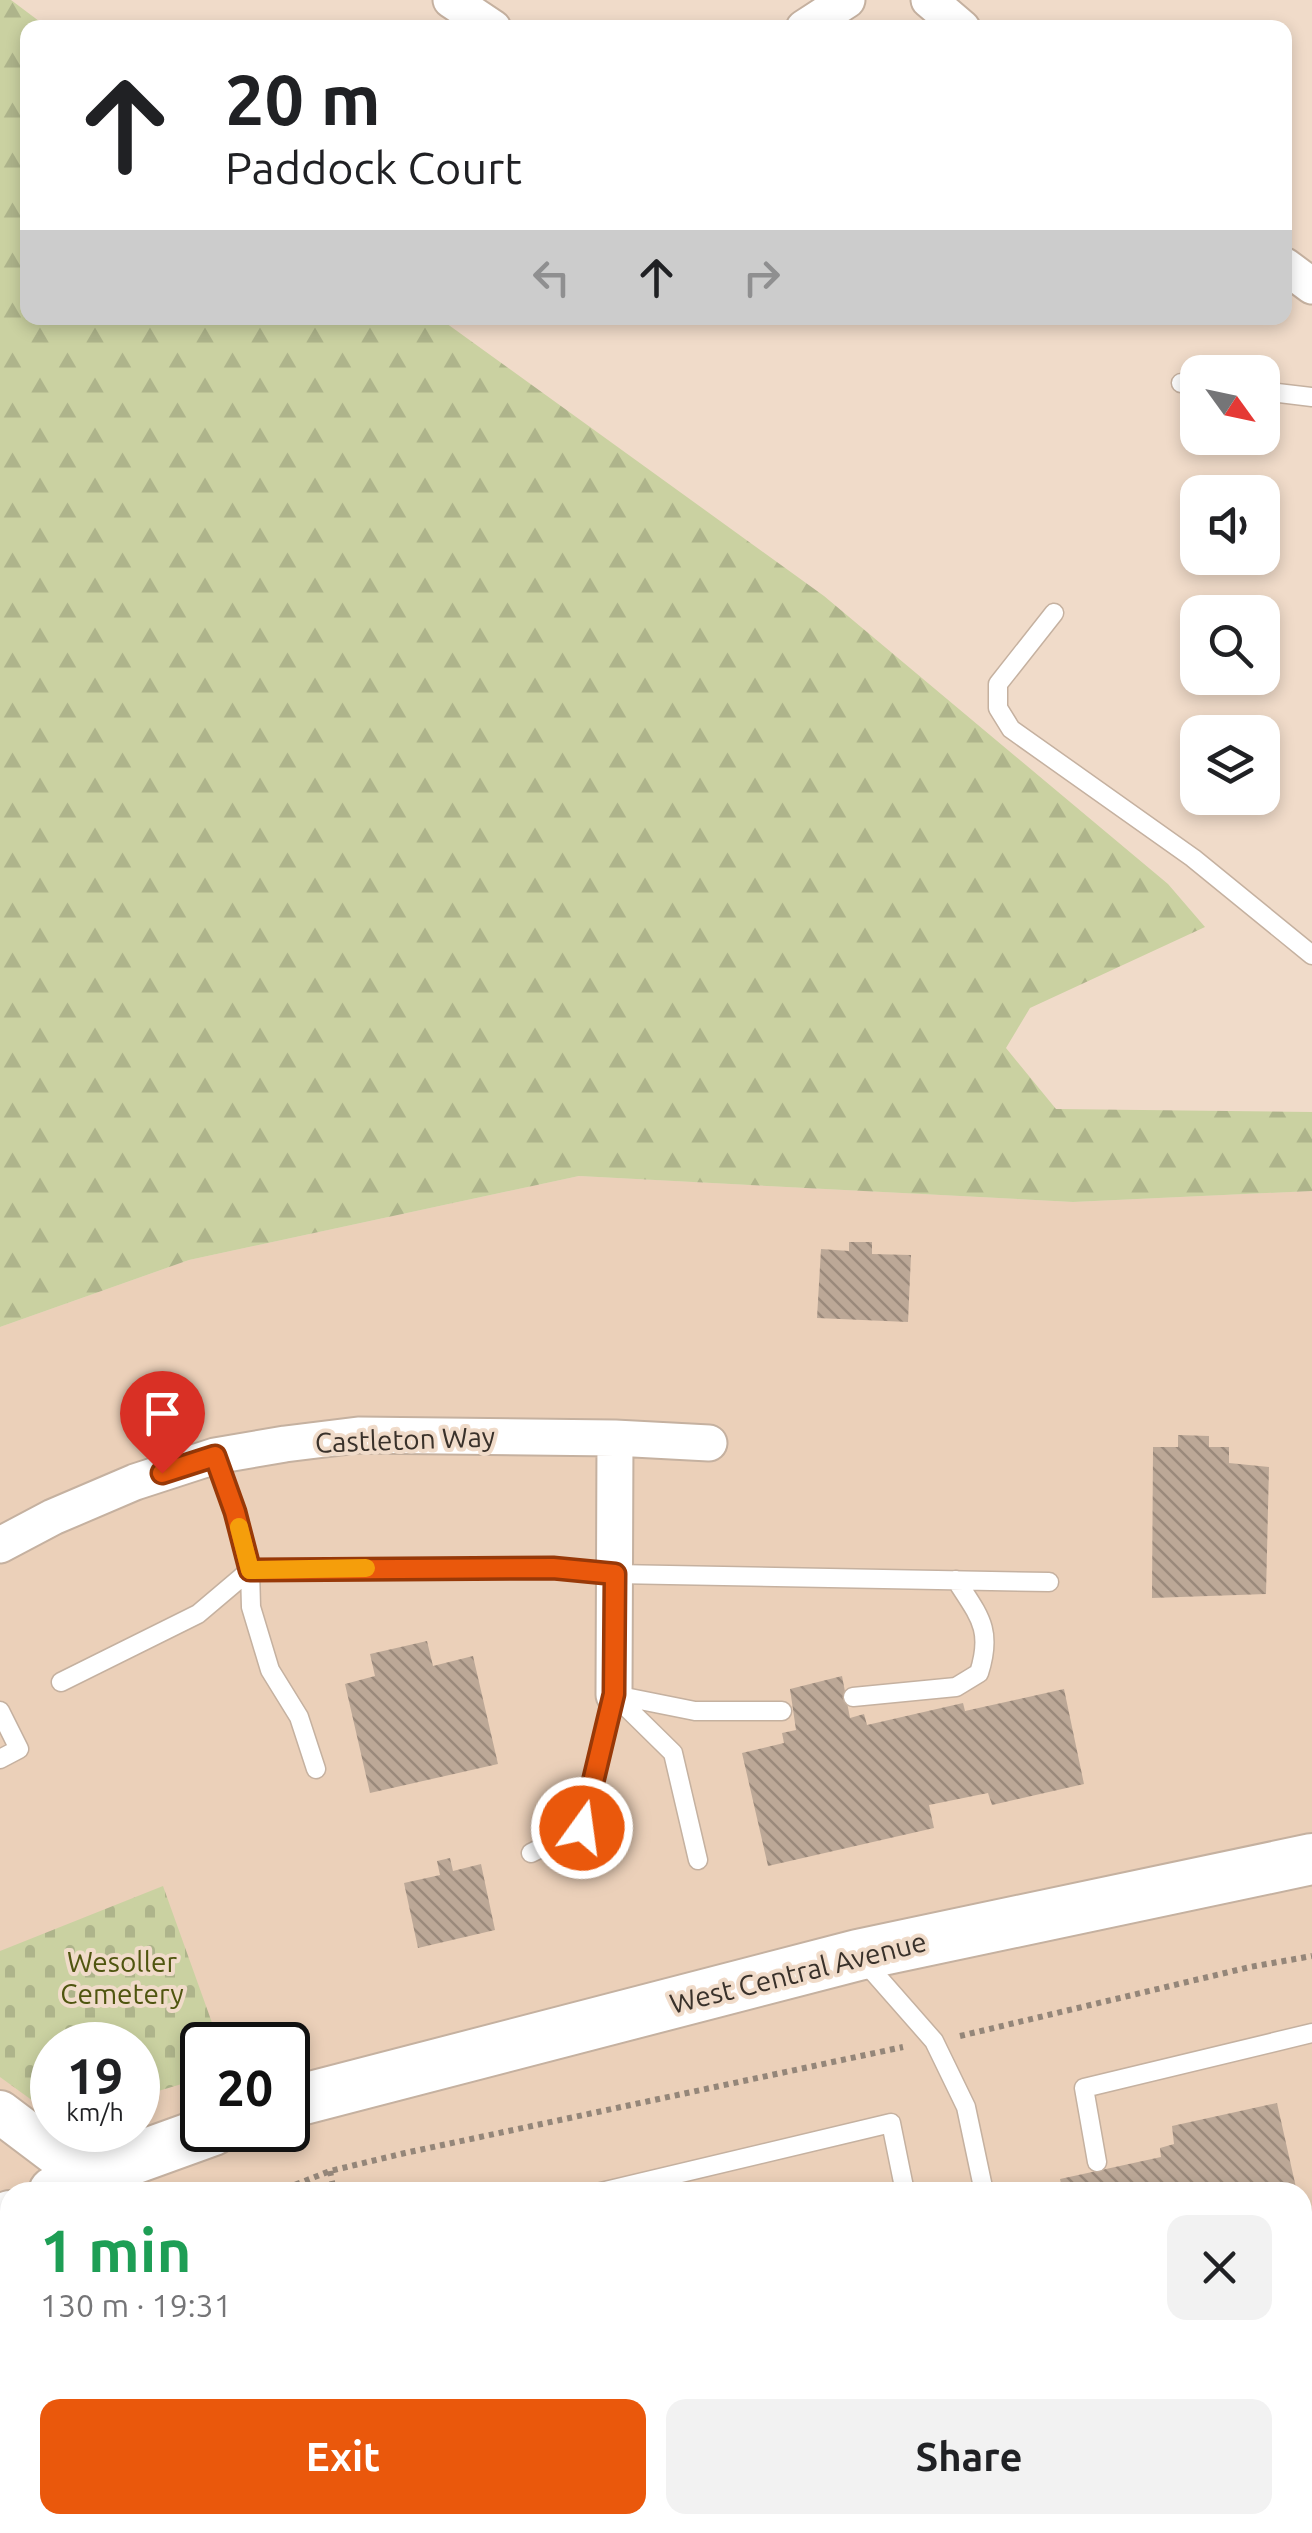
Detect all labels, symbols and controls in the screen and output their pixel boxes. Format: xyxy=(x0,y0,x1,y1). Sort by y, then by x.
icon: ahead xyxy=(60,60,190,190)
text: 20 m xyxy=(225,60,381,138)
text: Paddock Court xyxy=(225,142,522,193)
icon: left xyxy=(524,250,579,305)
icon: ahead xyxy=(629,250,684,305)
icon: right xyxy=(734,250,789,305)
north arrow xyxy=(1180,355,1280,455)
map controls xyxy=(1180,355,1280,815)
button: sound xyxy=(1180,475,1280,575)
button: search xyxy=(1180,595,1280,695)
button: layers xyxy=(1180,715,1280,815)
pin xyxy=(120,1371,205,1474)
icon: arrive xyxy=(135,1386,190,1441)
street label: Castleton Way xyxy=(314,1420,496,1458)
position arrow xyxy=(530,1776,634,1880)
street label: West Central Avenue xyxy=(667,1925,929,2019)
park label: Wesoller Cemetery xyxy=(60,1946,184,2009)
speed limit sign: 20 xyxy=(180,2022,310,2152)
text: 19 xyxy=(67,2047,123,2103)
text: km/h xyxy=(66,2098,124,2126)
button: close xyxy=(1167,2215,1272,2320)
text: 1 min xyxy=(40,2216,192,2283)
text: 130 m · 19:31 xyxy=(40,2287,232,2323)
button: Exit xyxy=(40,2399,646,2514)
button: Share xyxy=(666,2399,1272,2514)

